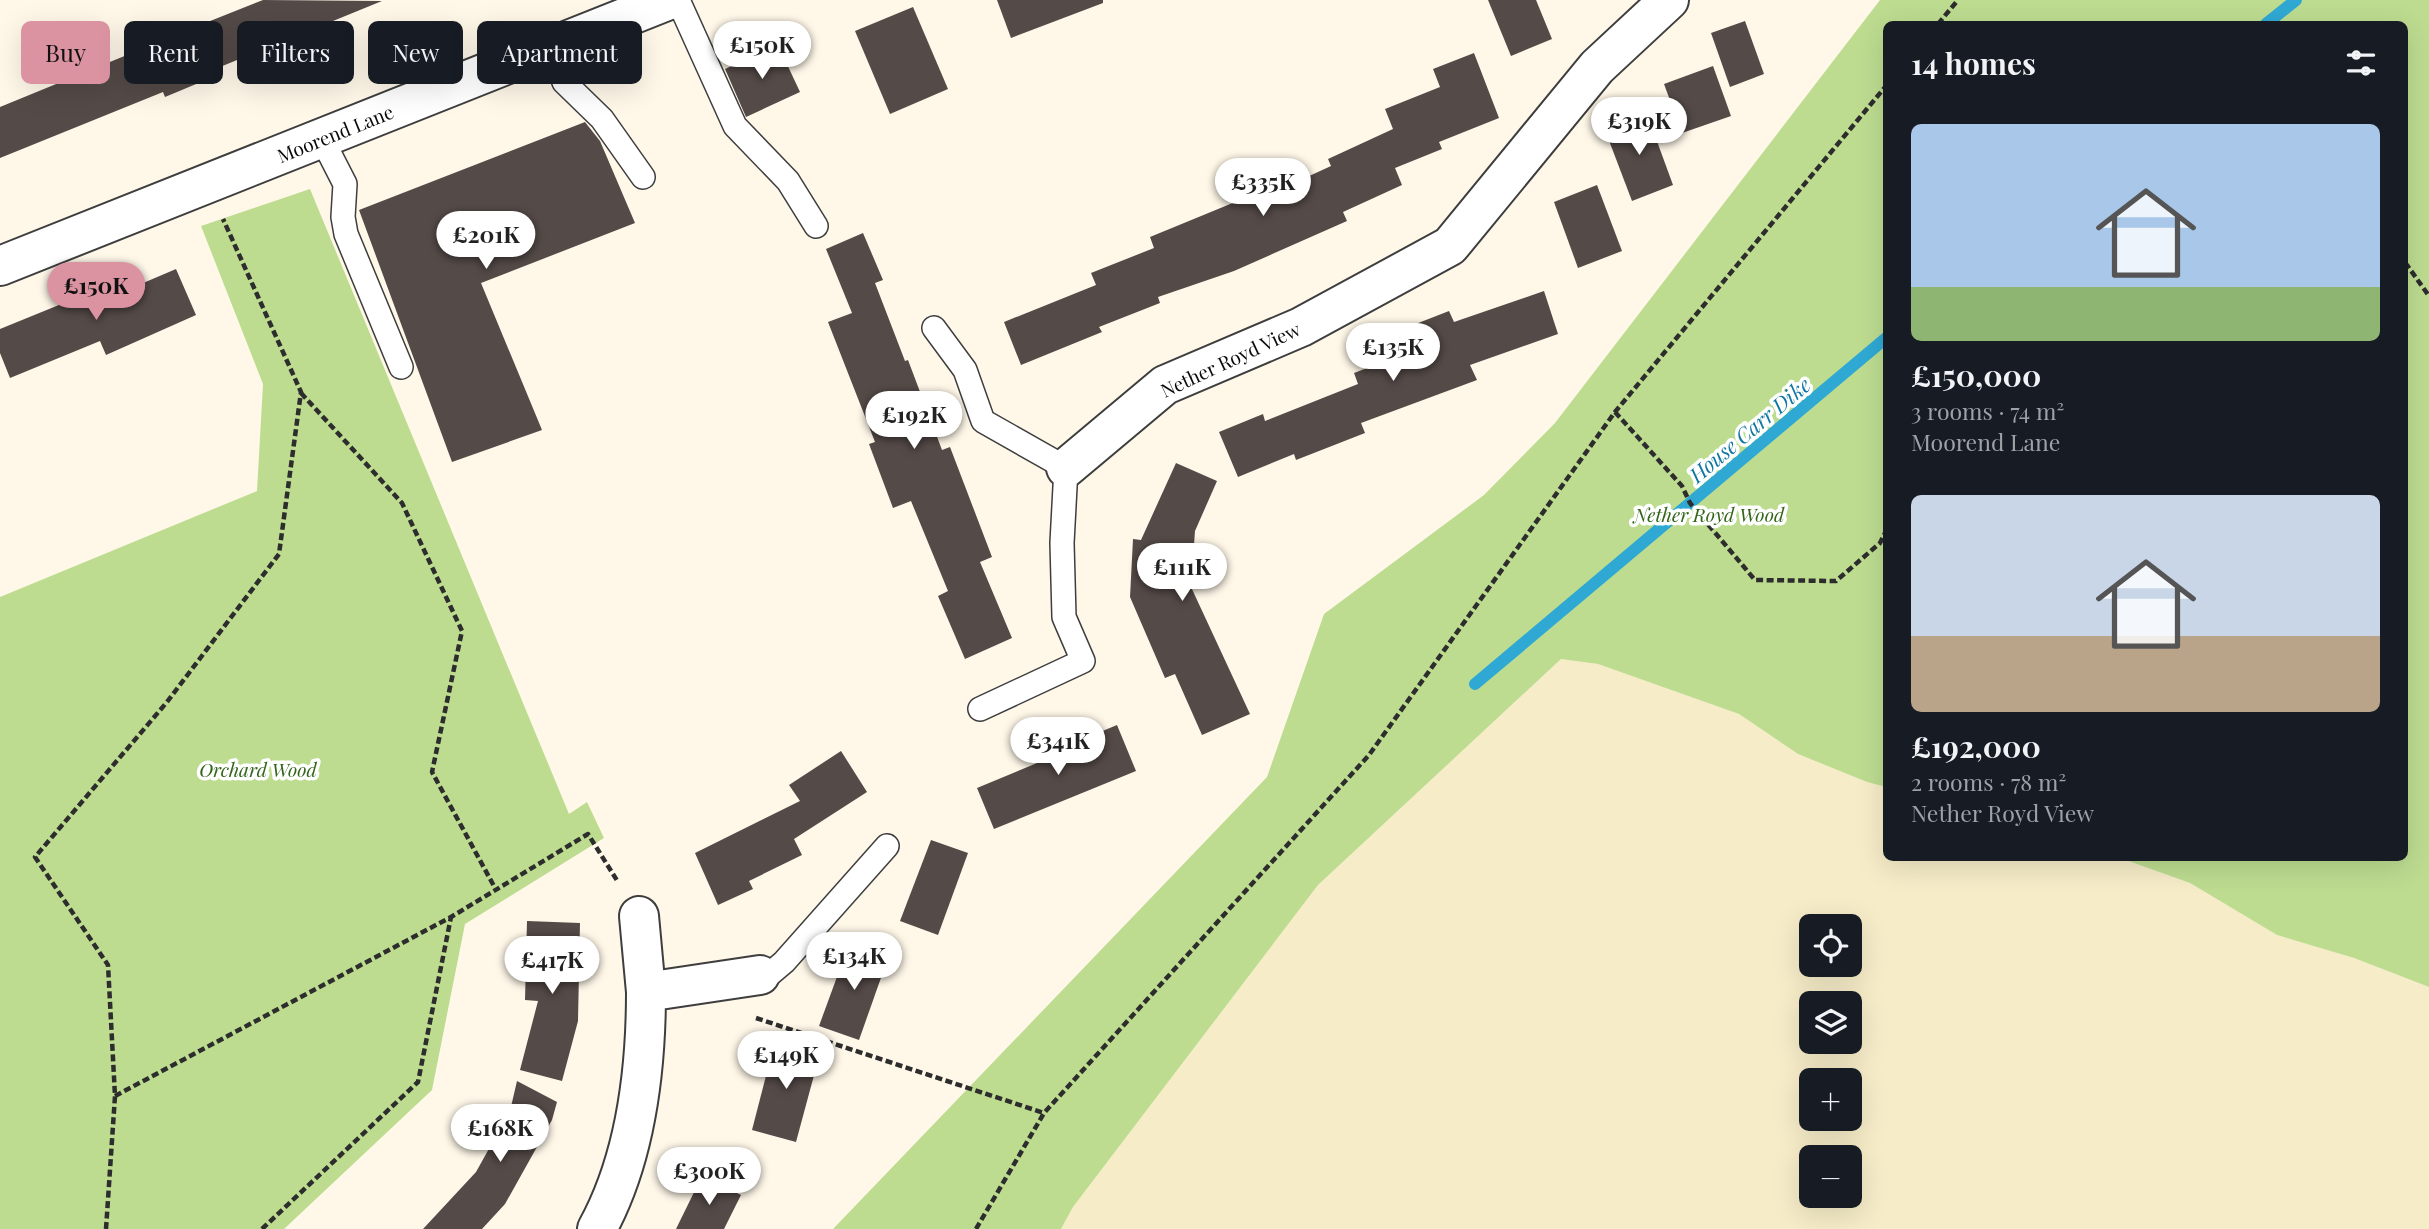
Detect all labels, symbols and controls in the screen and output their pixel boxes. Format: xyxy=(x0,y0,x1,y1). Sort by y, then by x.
chip: Buy xyxy=(21,21,110,84)
chip: Rent xyxy=(124,21,223,84)
chip: Filters xyxy=(237,21,354,84)
chip: New xyxy=(368,21,463,84)
chip: Apartment xyxy=(477,21,642,84)
pin: £150K xyxy=(713,22,811,81)
text: £150K xyxy=(729,28,795,59)
text: 14 homes xyxy=(1911,43,2036,83)
icon: filters xyxy=(2342,44,2380,82)
pin: £319K xyxy=(1590,97,1688,157)
street label: Moorend Lane xyxy=(273,98,397,168)
text: £319K xyxy=(1607,104,1671,135)
pin: £335K xyxy=(1214,158,1312,218)
text: £335K xyxy=(1231,165,1295,196)
icon: home xyxy=(2083,170,2209,296)
pin: £201K xyxy=(437,212,535,271)
text: £201K xyxy=(452,218,520,249)
pin: £150K xyxy=(47,262,145,322)
text: £150K xyxy=(63,269,129,300)
street label: Nether Royd View xyxy=(1156,315,1304,403)
pin: £135K xyxy=(1344,324,1442,383)
text: £135K xyxy=(1362,330,1424,361)
text: £150,000 xyxy=(1911,355,2041,395)
water label: House Carr Dike xyxy=(1682,370,1816,489)
pin: £192K xyxy=(865,392,963,451)
text: 3 rooms · 74 m² xyxy=(1911,395,2064,426)
text: £192K xyxy=(881,398,947,429)
text: Moorend Lane xyxy=(1911,426,2060,457)
park label: Nether Royd Wood xyxy=(1632,501,1785,527)
icon: home xyxy=(2083,541,2209,667)
pin: £111K xyxy=(1133,544,1231,603)
text: £111K xyxy=(1153,550,1211,581)
pin: £341K xyxy=(1009,718,1107,777)
text: £341K xyxy=(1026,724,1090,755)
text: £192,000 xyxy=(1911,726,2041,766)
park label: Orchard Wood xyxy=(199,756,318,782)
text: 2 rooms · 78 m² xyxy=(1911,766,2066,797)
text: Nether Royd View xyxy=(1911,797,2094,828)
map controls xyxy=(1799,914,1862,1208)
button: locate xyxy=(1799,914,1862,977)
pin: £134K xyxy=(805,932,903,992)
pin: £417K xyxy=(503,936,601,996)
text: £134K xyxy=(822,939,886,970)
text: £417K xyxy=(520,943,584,974)
button: layers xyxy=(1799,991,1862,1054)
pin: £149K xyxy=(737,1032,835,1091)
text: £149K xyxy=(753,1038,819,1069)
button: + xyxy=(1799,1068,1862,1131)
pin: £168K xyxy=(451,1104,549,1164)
text: £168K xyxy=(467,1111,533,1142)
button: − xyxy=(1799,1145,1862,1208)
pin: £300K xyxy=(660,1148,758,1207)
text: £300K xyxy=(673,1154,745,1185)

